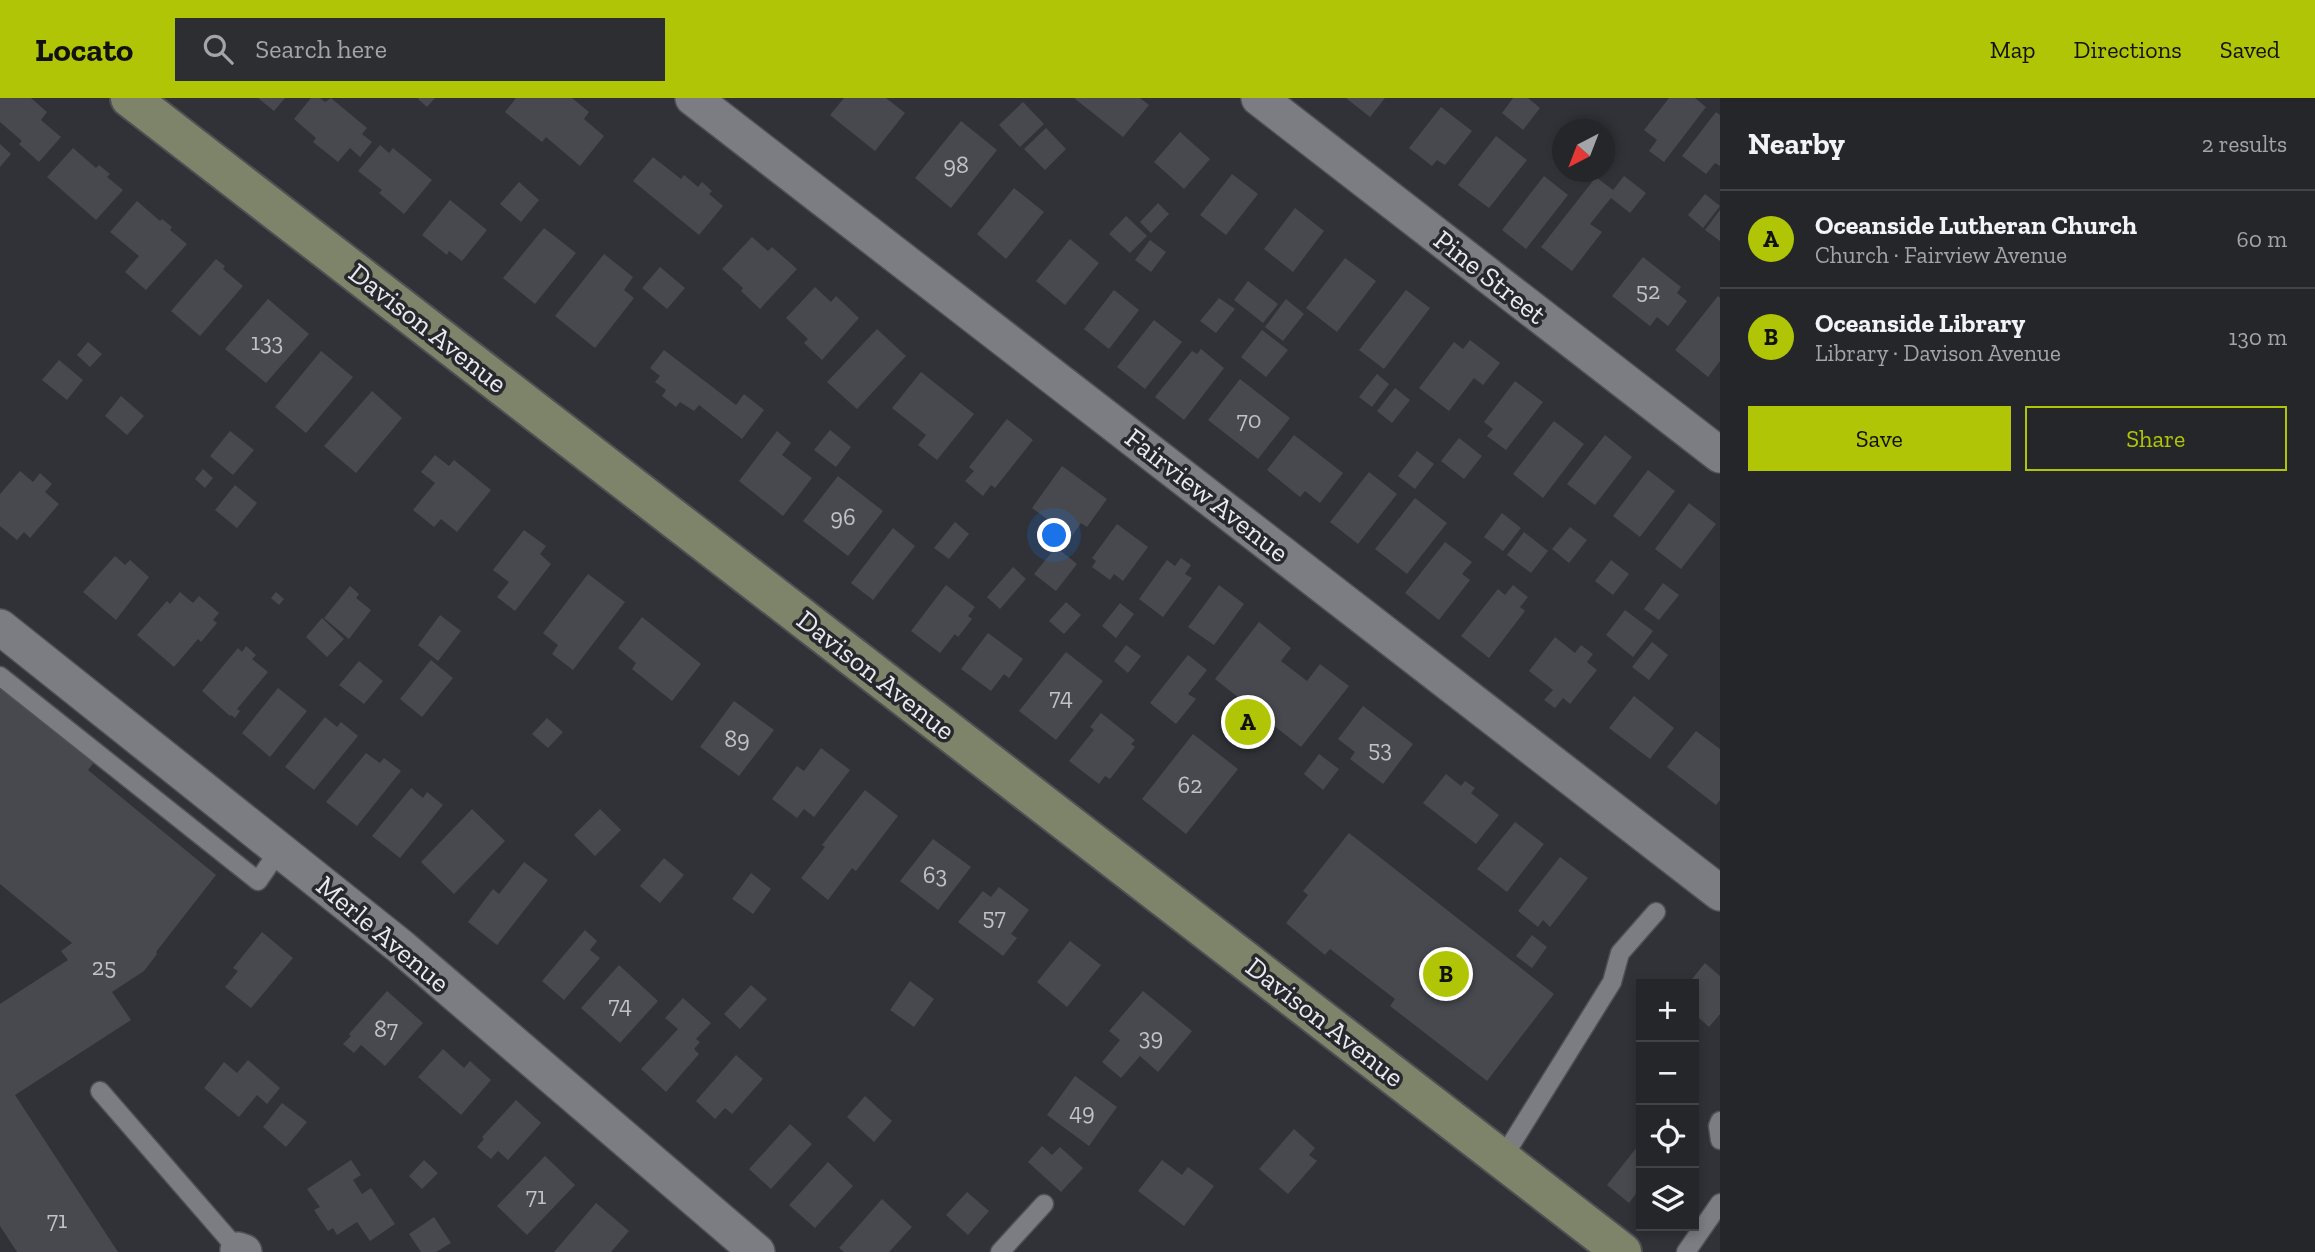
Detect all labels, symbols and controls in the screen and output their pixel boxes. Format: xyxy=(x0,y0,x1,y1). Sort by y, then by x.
search box xyxy=(175,18,665,81)
text: Locato xyxy=(35,30,133,69)
icon: search xyxy=(199,30,237,68)
text: Search here xyxy=(255,33,387,65)
text: Map xyxy=(1990,35,2036,64)
text: Directions xyxy=(2074,35,2182,64)
text: Saved xyxy=(2220,35,2280,64)
north arrow xyxy=(1552,119,1615,182)
text: Nearby xyxy=(1748,126,1845,162)
text: 2 results xyxy=(2202,130,2287,158)
house number: 98 xyxy=(943,150,969,179)
text: Oceanside Lutheran Church xyxy=(1815,209,2137,241)
street label: Pine Street xyxy=(1427,223,1553,331)
text: A xyxy=(1763,225,1779,253)
text: 60 m xyxy=(2236,225,2287,253)
text: Church · Fairview Avenue xyxy=(1815,241,2067,269)
street label: Davison Avenue xyxy=(342,256,514,400)
house number: 52 xyxy=(1636,276,1660,305)
text: Oceanside Library xyxy=(1815,307,2025,339)
text: B xyxy=(1764,323,1778,351)
text: 130 m xyxy=(2229,323,2287,351)
house number: 133 xyxy=(251,327,283,356)
text: Library · Davison Avenue xyxy=(1815,339,2061,367)
house number: 70 xyxy=(1236,405,1262,434)
button: Save xyxy=(1748,406,2011,471)
button: Share xyxy=(2025,406,2287,471)
street label: Fairview Avenue xyxy=(1119,421,1295,569)
house number: 96 xyxy=(830,502,856,531)
your location xyxy=(1037,518,1071,552)
street label: Davison Avenue xyxy=(790,603,962,747)
house number: 74 xyxy=(1049,682,1073,711)
pin: A xyxy=(1225,696,1271,748)
house number: 89 xyxy=(724,724,750,753)
house number: 53 xyxy=(1368,734,1392,763)
house number: 62 xyxy=(1177,770,1203,799)
house number: 63 xyxy=(923,860,947,889)
street label: Merle Avenue xyxy=(310,869,456,999)
house number: 57 xyxy=(982,902,1006,931)
pin: B xyxy=(1423,948,1469,1000)
street label: Davison Avenue xyxy=(1239,950,1411,1094)
house number: 25 xyxy=(92,952,116,981)
map controls xyxy=(1636,979,1699,1231)
button: + xyxy=(1636,979,1699,1042)
house number: 74 xyxy=(608,990,632,1019)
house number: 87 xyxy=(374,1014,398,1043)
house number: 39 xyxy=(1139,1022,1163,1051)
button: − xyxy=(1636,1042,1699,1105)
house number: 49 xyxy=(1069,1097,1095,1126)
button: locate xyxy=(1636,1105,1699,1168)
button: layers xyxy=(1636,1168,1699,1231)
house number: 71 xyxy=(526,1181,546,1210)
house number: 71 xyxy=(47,1205,67,1234)

